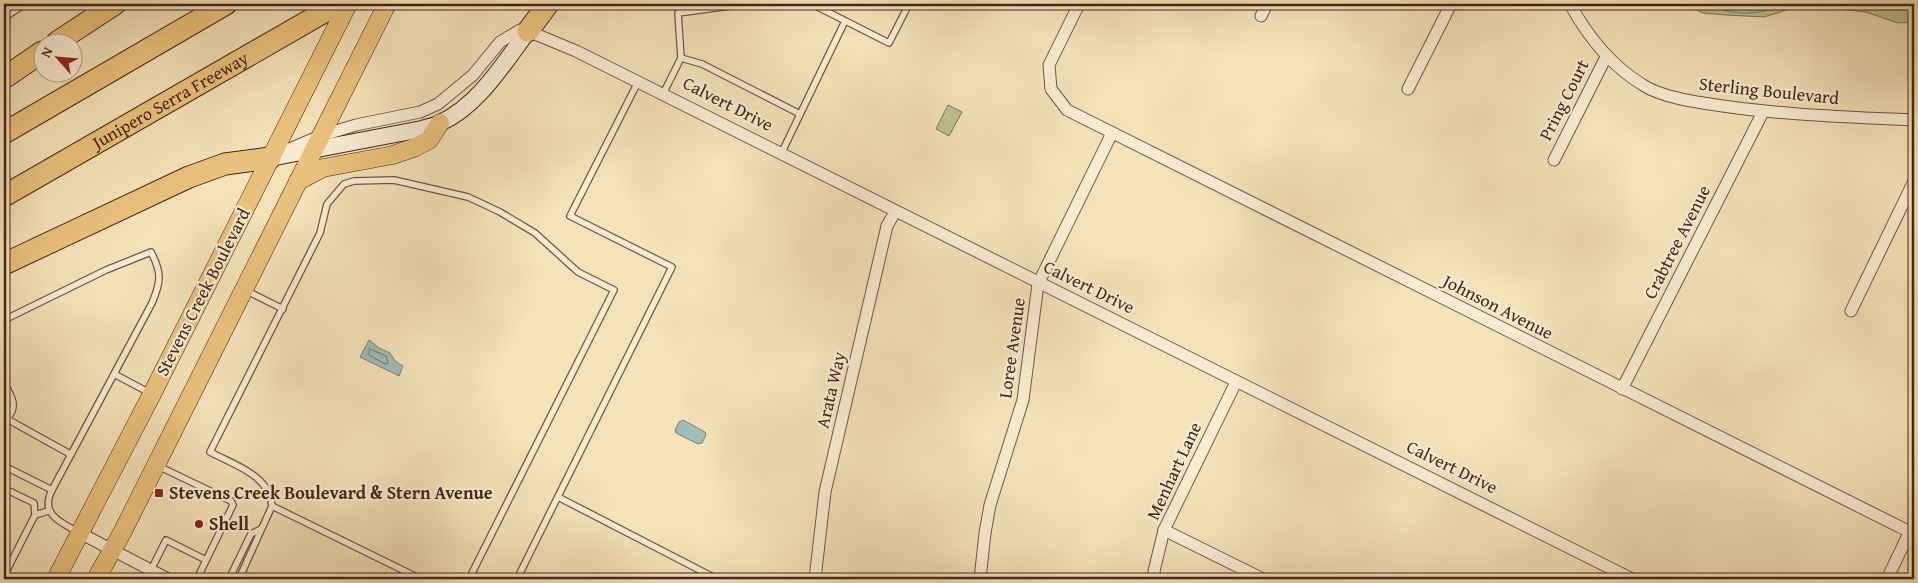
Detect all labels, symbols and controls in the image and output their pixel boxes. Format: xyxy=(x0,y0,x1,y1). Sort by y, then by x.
north arrow xyxy=(32,32,82,82)
text: N xyxy=(35,43,58,61)
street label: Junipero Serra Freeway xyxy=(85,44,253,157)
street label: Pring Court xyxy=(1532,54,1596,145)
street label: Calvert Drive xyxy=(678,69,778,138)
street label: Sterling Boulevard xyxy=(1698,70,1841,111)
street label: Crabtree Avenue xyxy=(1636,180,1717,303)
street label: Stevens Creek Boulevard xyxy=(148,203,257,380)
street label: Calvert Drive xyxy=(1039,253,1139,320)
street label: Johnson Avenue xyxy=(1437,266,1558,346)
street label: Loree Avenue xyxy=(991,296,1032,400)
street label: Arata Way xyxy=(809,349,852,431)
street label: Menhart Lane xyxy=(1139,417,1208,524)
street label: Calvert Drive xyxy=(1402,433,1502,500)
place label: Stevens Creek Boulevard & Stern Avenue xyxy=(169,479,493,506)
marker: Stevens Creek Boulevard & Stern Avenue xyxy=(153,487,165,499)
place label: Shell xyxy=(209,510,250,537)
marker: Shell xyxy=(193,518,205,530)

